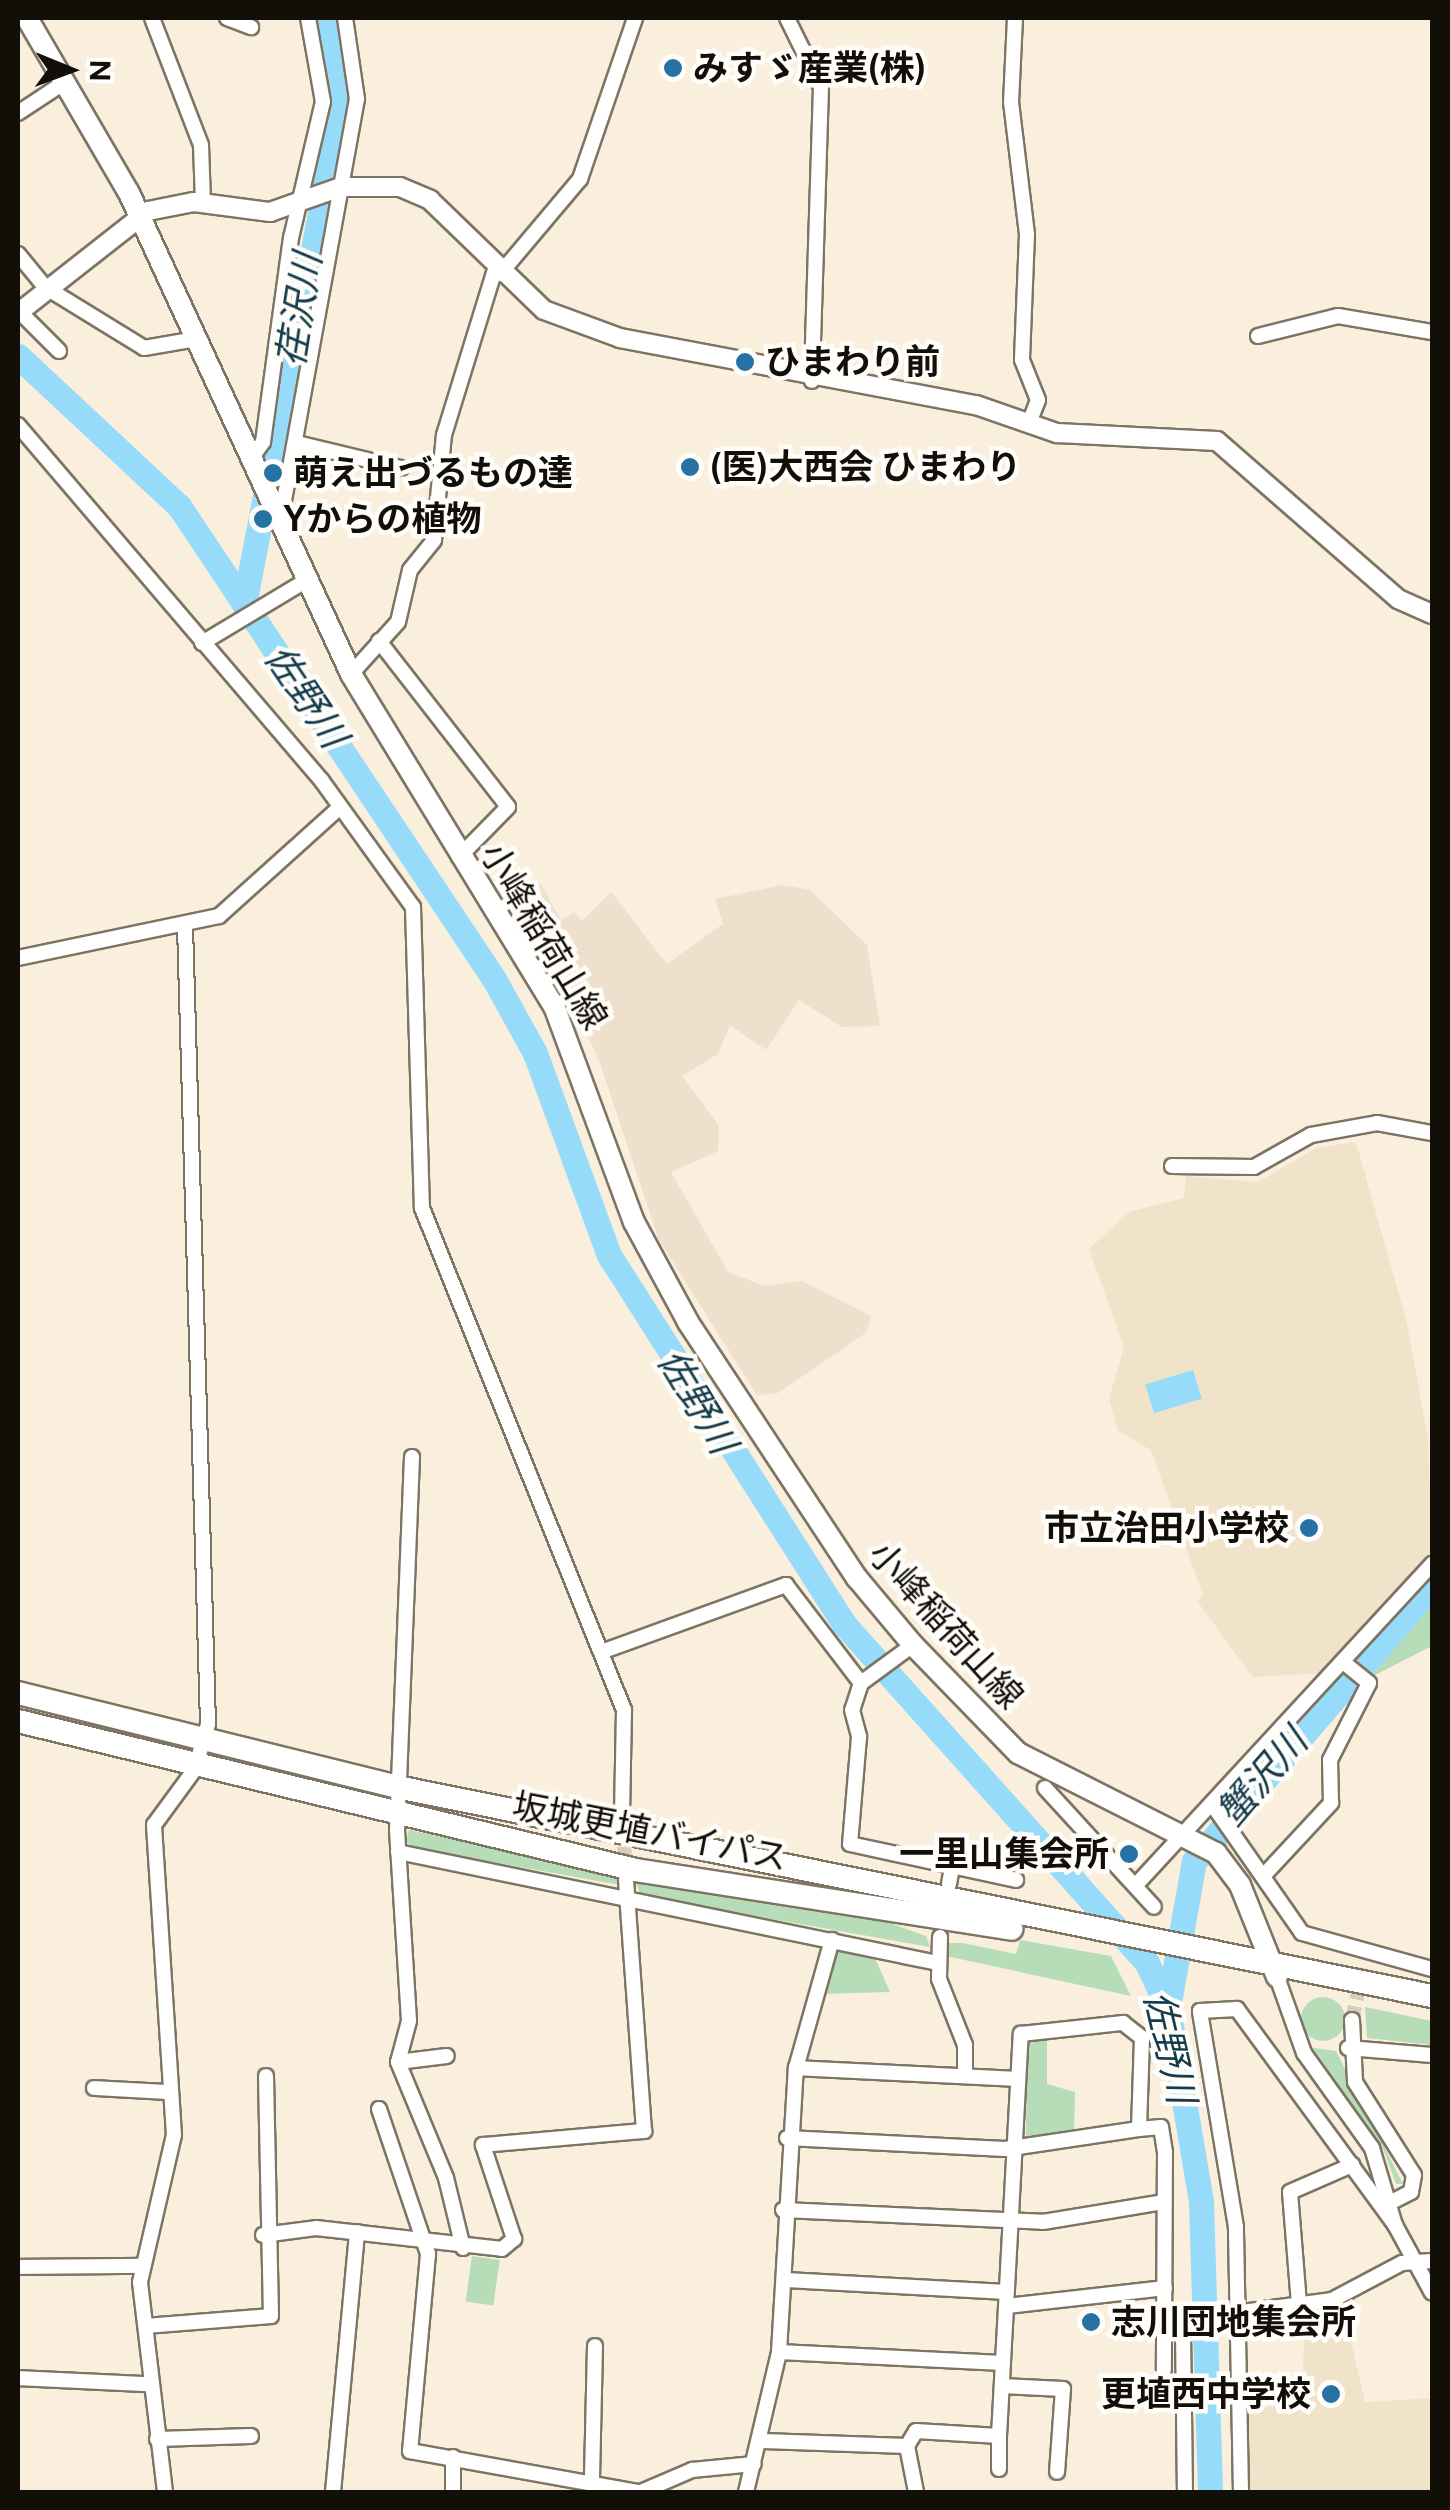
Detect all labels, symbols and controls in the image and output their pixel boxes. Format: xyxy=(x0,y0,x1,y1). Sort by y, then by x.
north arrow xyxy=(20,20,120,120)
place label: みすゞ産業(株) xyxy=(693,47,926,89)
marker: みすゞ産業(株) xyxy=(662,57,684,79)
text: N xyxy=(84,59,117,82)
water label: 荏沢川 xyxy=(268,250,330,370)
place label: ひまわり前 xyxy=(765,341,940,383)
marker: ひまわり前 xyxy=(734,351,756,373)
place label: (医)大西会 ひまわり xyxy=(710,446,1021,488)
place label: 萌え出づるもの達 xyxy=(293,452,573,494)
marker: (医)大西会 ひまわり xyxy=(679,456,701,478)
marker: 萌え出づるもの達 xyxy=(262,462,284,484)
place label: Yからの植物 xyxy=(283,498,481,540)
marker: Yからの植物 xyxy=(252,508,274,530)
water label: 佐野川 xyxy=(255,636,357,756)
street label: 小峰稲荷山線 xyxy=(472,835,616,1037)
water label: 佐野川 xyxy=(648,1340,746,1462)
place label: 市立治田小学校 xyxy=(1044,1507,1289,1549)
marker: 市立治田小学校 xyxy=(1298,1517,1320,1539)
street label: 小峰稲荷山線 xyxy=(860,1533,1032,1717)
water label: 蟹沢川 xyxy=(1207,1719,1317,1835)
street label: 坂城更埴バイパス xyxy=(509,1785,791,1879)
place label: 一里山集会所 xyxy=(899,1833,1109,1875)
marker: 一里山集会所 xyxy=(1118,1843,1140,1865)
water label: 佐野川 xyxy=(1135,1986,1205,2108)
place label: 志川団地集会所 xyxy=(1111,2301,1356,2343)
marker: 志川団地集会所 xyxy=(1080,2311,1102,2333)
place label: 更埴西中学校 xyxy=(1101,2373,1311,2415)
marker: 更埴西中学校 xyxy=(1320,2383,1342,2405)

